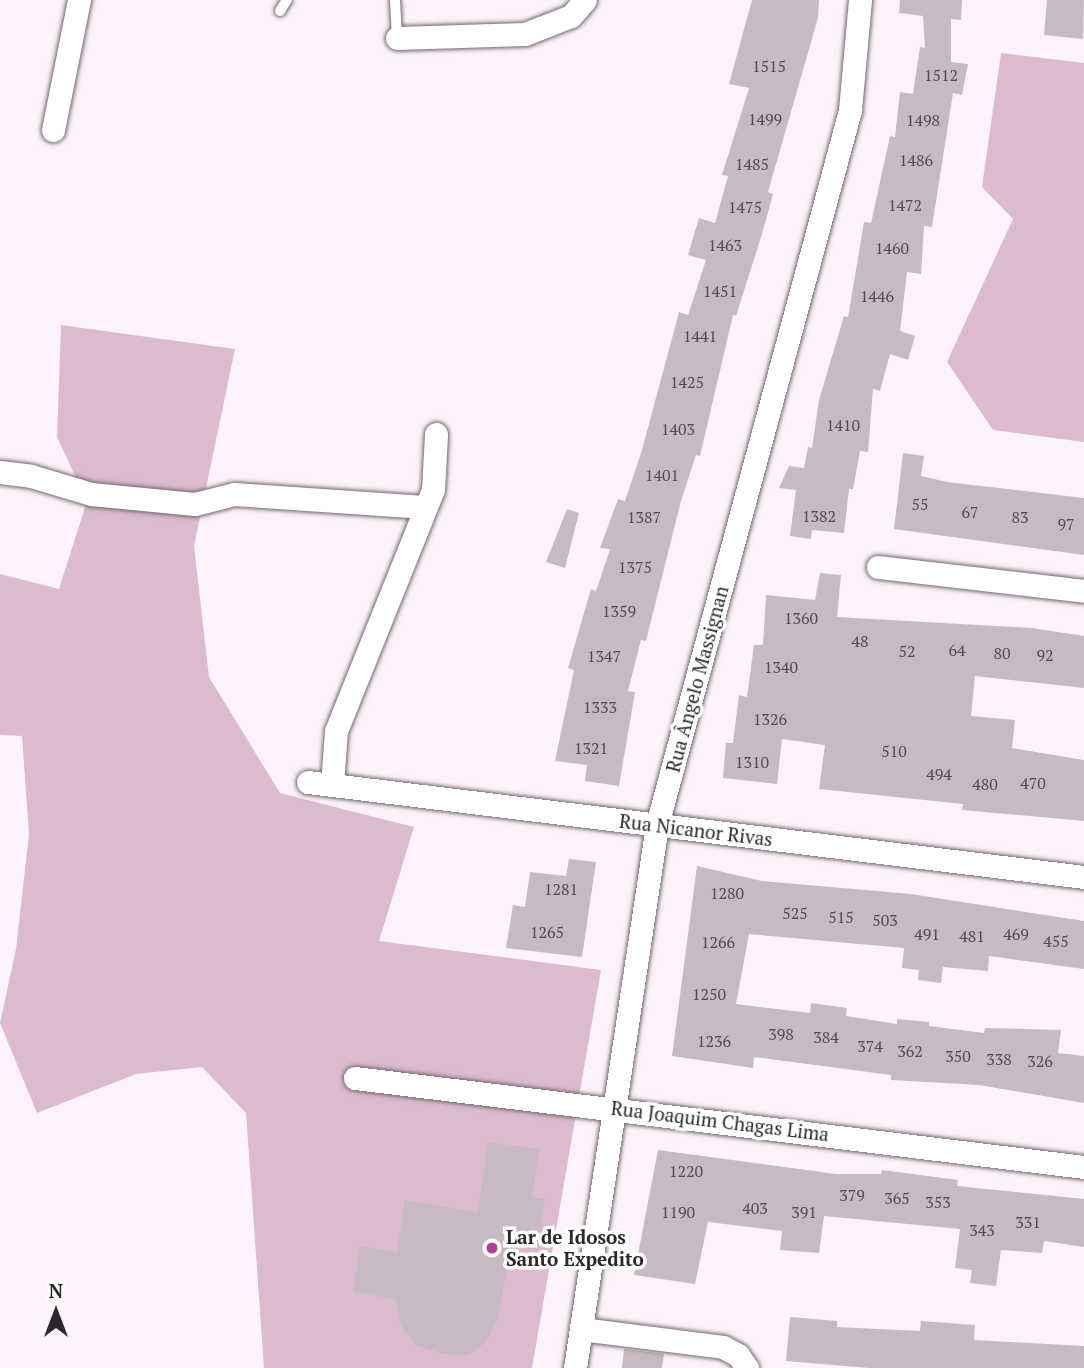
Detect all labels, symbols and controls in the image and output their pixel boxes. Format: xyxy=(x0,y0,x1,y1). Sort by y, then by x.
house number: 1515 xyxy=(752,56,786,76)
house number: 1512 xyxy=(924,65,958,85)
house number: 1499 xyxy=(748,109,782,129)
house number: 1498 xyxy=(906,110,940,130)
house number: 1486 xyxy=(899,150,933,170)
house number: 1485 xyxy=(735,154,769,174)
house number: 1472 xyxy=(888,195,922,215)
house number: 1475 xyxy=(728,197,762,217)
house number: 1463 xyxy=(708,235,742,255)
house number: 1460 xyxy=(875,238,909,258)
house number: 1451 xyxy=(703,281,737,301)
house number: 1446 xyxy=(860,286,894,306)
house number: 1441 xyxy=(683,326,717,346)
house number: 1425 xyxy=(670,372,704,392)
house number: 1410 xyxy=(826,415,860,435)
house number: 1403 xyxy=(661,419,695,439)
house number: 1401 xyxy=(645,465,679,485)
house number: 55 xyxy=(911,494,929,514)
house number: 67 xyxy=(961,502,979,522)
house number: 1382 xyxy=(802,506,836,526)
house number: 1387 xyxy=(627,507,661,527)
house number: 83 xyxy=(1011,507,1029,527)
house number: 97 xyxy=(1057,514,1075,534)
house number: 1375 xyxy=(618,557,652,577)
street label: Rua Ângelo Massignan xyxy=(661,583,733,775)
house number: 1359 xyxy=(602,601,636,621)
house number: 1360 xyxy=(784,608,818,628)
house number: 48 xyxy=(851,631,869,651)
house number: 64 xyxy=(948,640,966,660)
house number: 52 xyxy=(898,641,916,661)
house number: 80 xyxy=(993,643,1011,663)
house number: 92 xyxy=(1036,645,1054,665)
house number: 1347 xyxy=(587,646,621,666)
house number: 1340 xyxy=(764,657,798,677)
house number: 1333 xyxy=(583,697,617,717)
house number: 1326 xyxy=(753,709,787,729)
house number: 1321 xyxy=(574,738,608,758)
house number: 510 xyxy=(881,741,907,761)
house number: 1310 xyxy=(735,752,769,772)
house number: 494 xyxy=(926,764,952,784)
house number: 470 xyxy=(1020,773,1046,793)
house number: 480 xyxy=(972,774,998,794)
street label: Rua Nicanor Rivas xyxy=(618,809,774,851)
house number: 1281 xyxy=(544,879,578,899)
house number: 1280 xyxy=(710,883,744,903)
house number: 525 xyxy=(782,903,808,923)
house number: 515 xyxy=(828,907,854,927)
house number: 503 xyxy=(872,910,898,930)
house number: 1265 xyxy=(530,922,564,942)
house number: 491 xyxy=(914,924,940,944)
house number: 469 xyxy=(1003,924,1029,944)
house number: 481 xyxy=(959,926,985,946)
house number: 455 xyxy=(1043,931,1069,951)
house number: 1266 xyxy=(701,932,735,952)
house number: 1250 xyxy=(692,984,726,1004)
house number: 398 xyxy=(768,1024,794,1044)
house number: 384 xyxy=(813,1027,839,1047)
house number: 1236 xyxy=(697,1031,731,1051)
house number: 374 xyxy=(857,1036,883,1056)
house number: 362 xyxy=(897,1041,923,1061)
house number: 350 xyxy=(945,1046,971,1066)
house number: 338 xyxy=(986,1049,1012,1069)
house number: 326 xyxy=(1027,1051,1053,1071)
street label: Rua Joaquim Chagas Lima xyxy=(610,1096,830,1146)
house number: 1220 xyxy=(669,1161,703,1181)
house number: 379 xyxy=(839,1185,865,1205)
house number: 365 xyxy=(884,1188,910,1208)
house number: 353 xyxy=(925,1192,951,1212)
house number: 403 xyxy=(742,1198,768,1218)
house number: 1190 xyxy=(661,1202,695,1222)
house number: 391 xyxy=(791,1202,817,1222)
house number: 331 xyxy=(1015,1212,1041,1232)
house number: 343 xyxy=(969,1220,995,1240)
place label: Lar de Idosos Santo Expedito xyxy=(506,1226,644,1270)
marker: Lar de Idosos Santo Expedito xyxy=(484,1240,500,1256)
north arrow xyxy=(21,1277,91,1347)
text: N xyxy=(49,1278,63,1303)

